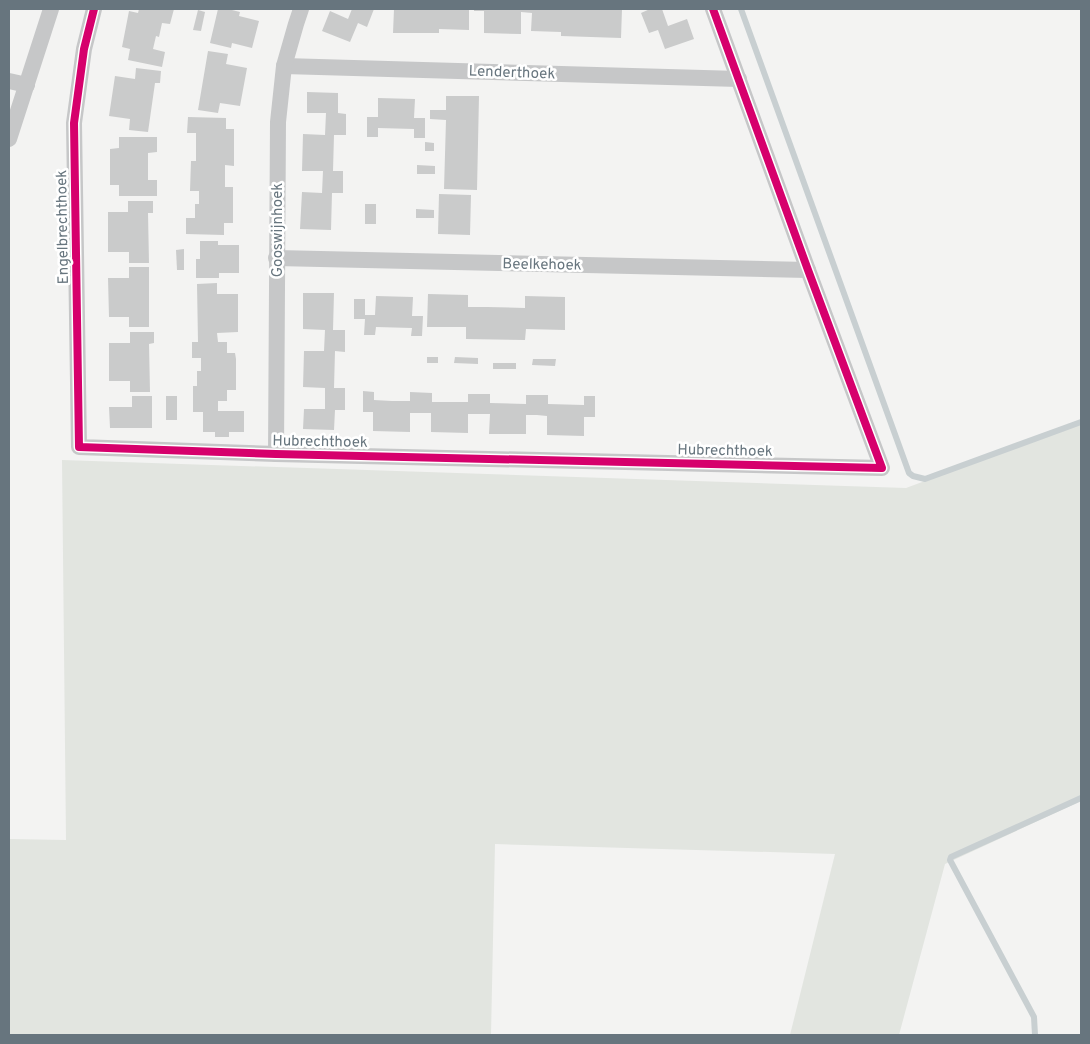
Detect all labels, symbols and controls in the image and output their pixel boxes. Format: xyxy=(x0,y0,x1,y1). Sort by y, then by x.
street label: Lenderthoek xyxy=(468,62,556,85)
street label: Engelbrechthoek xyxy=(53,170,74,284)
street label: Gooswijnhoek xyxy=(269,183,288,277)
street label: Beelkehoek xyxy=(502,255,582,276)
street label: Hubrechthoek xyxy=(272,432,368,453)
street label: Hubrechthoek xyxy=(677,441,773,462)

